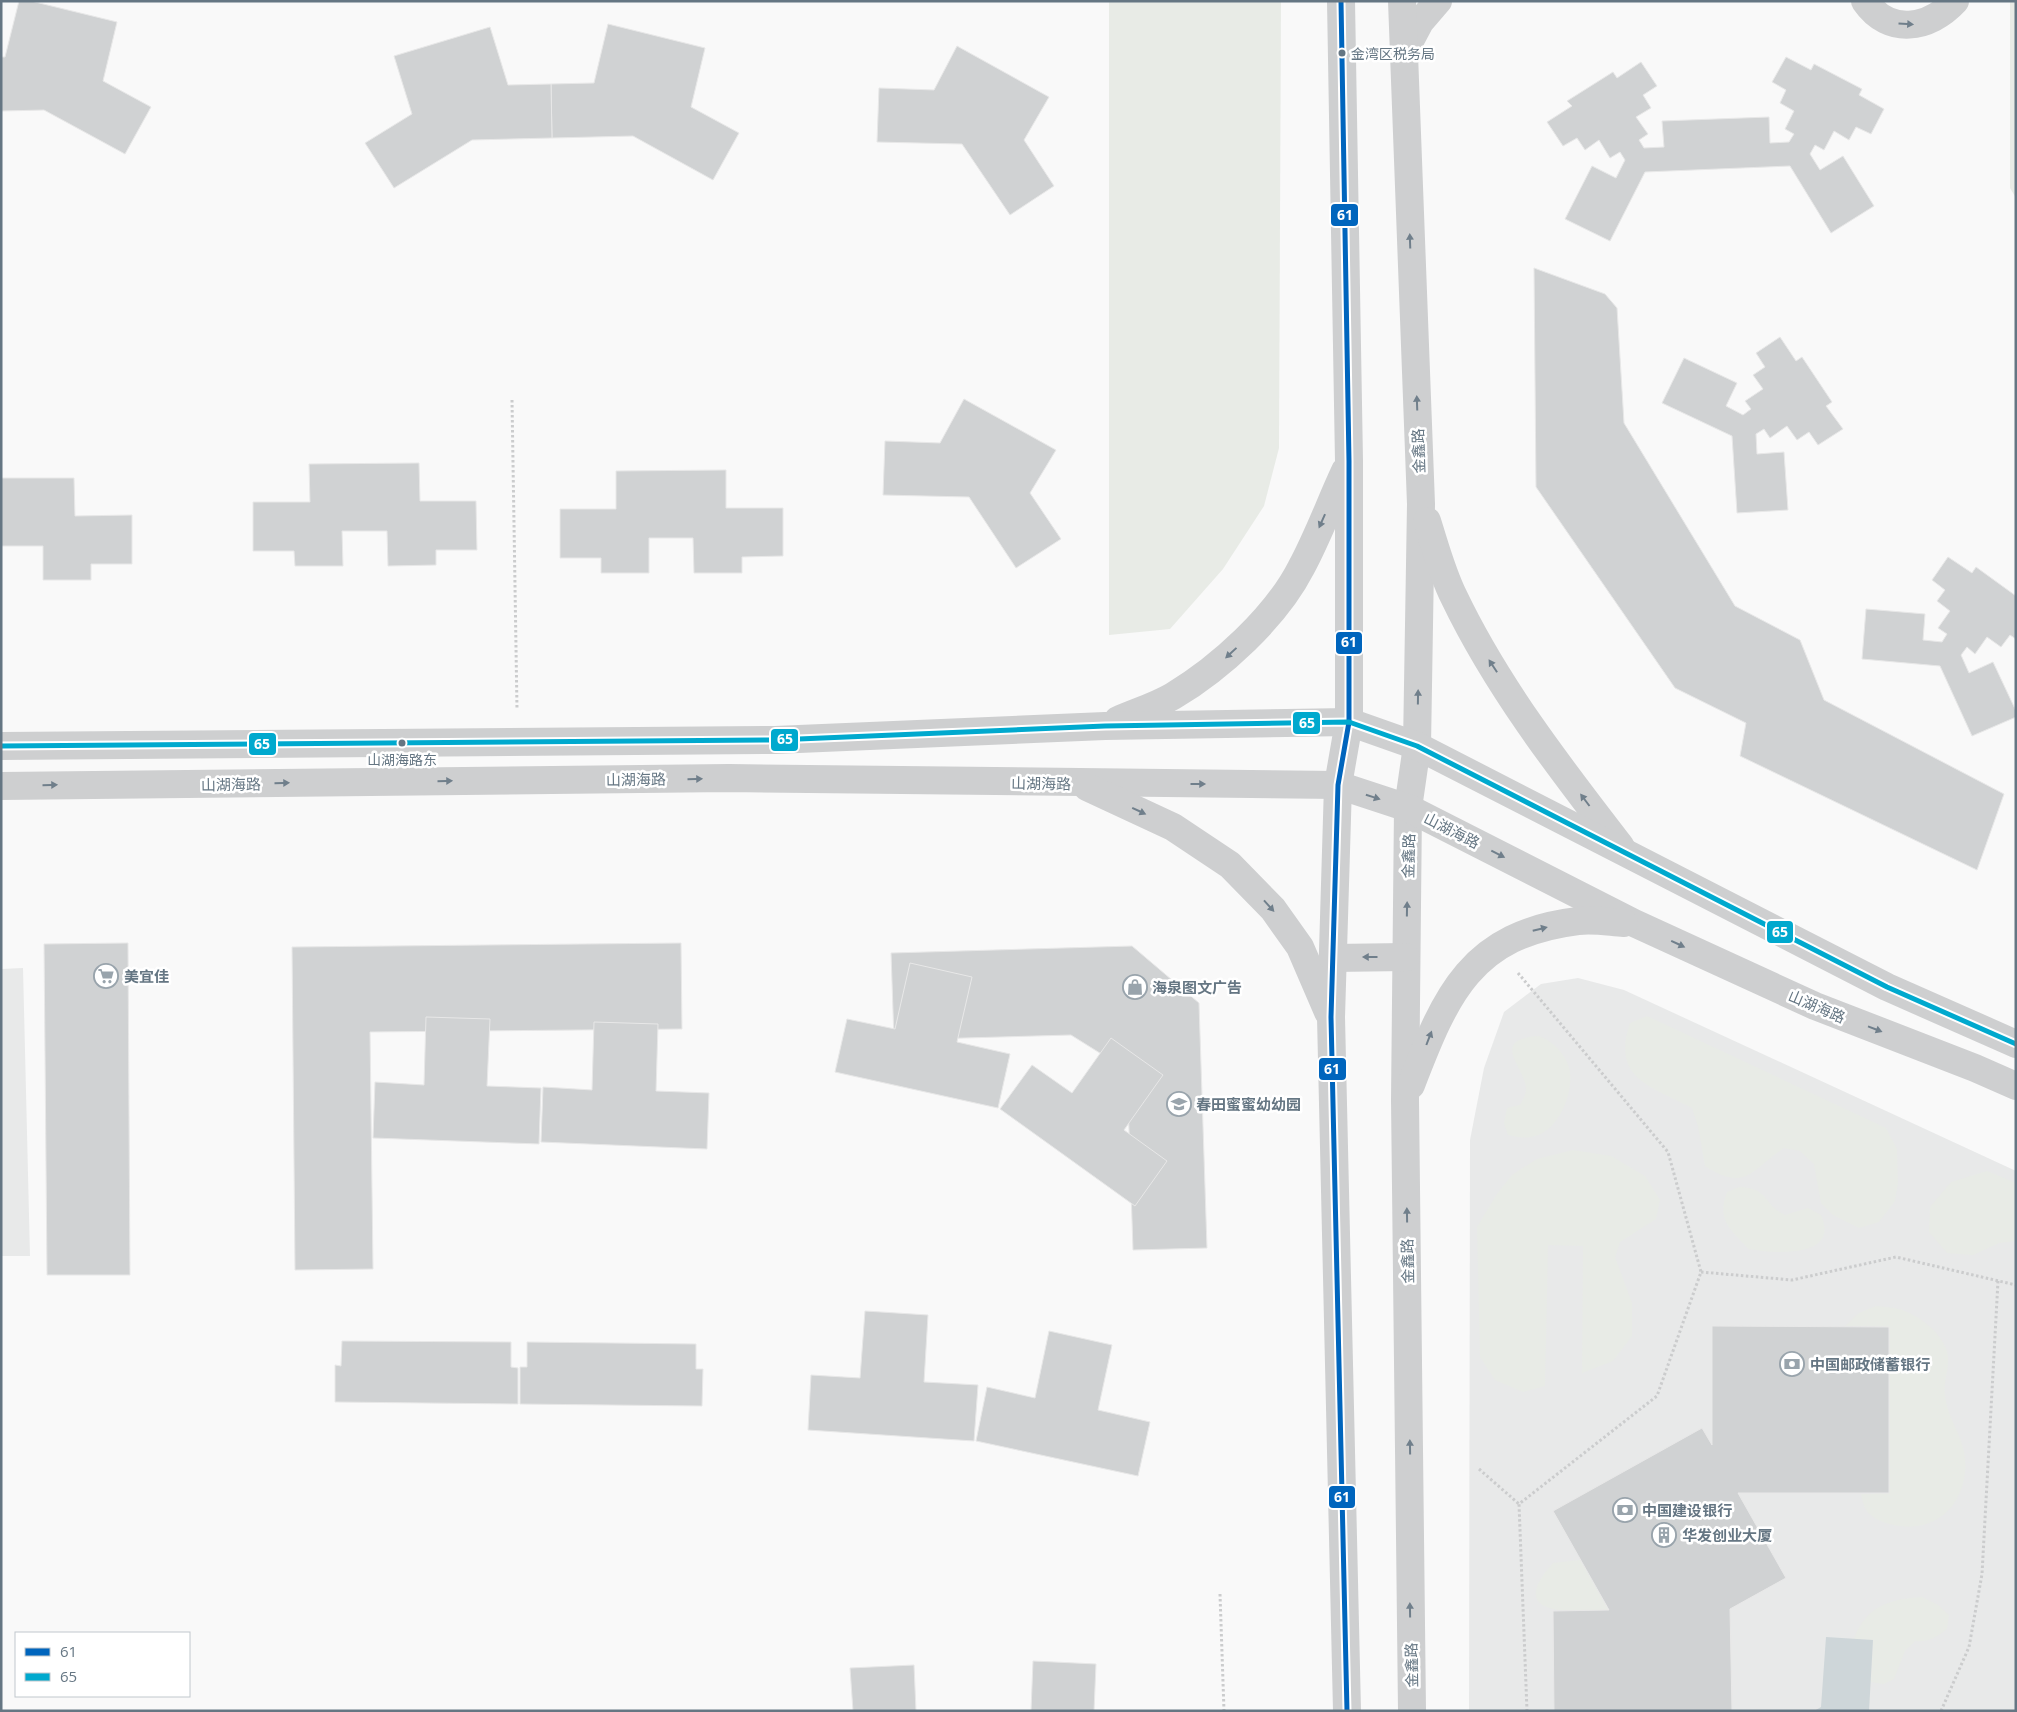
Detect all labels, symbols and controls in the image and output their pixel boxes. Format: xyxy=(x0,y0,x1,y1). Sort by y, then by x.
one-way arrow xyxy=(1898,21,1914,29)
place label: 金湾区税务局 xyxy=(1351,44,1435,63)
marker: 金湾区税务局 xyxy=(1337,48,1347,58)
line badge: 61 xyxy=(1330,203,1359,227)
text: 61 xyxy=(1337,205,1353,224)
one-way arrow xyxy=(1406,232,1414,248)
one-way arrow xyxy=(1412,395,1420,411)
street label: 金鑫路 xyxy=(1407,428,1429,474)
one-way arrow xyxy=(1318,514,1326,528)
line badge: 61 xyxy=(1335,631,1363,655)
text: 61 xyxy=(1341,632,1357,651)
one-way arrow xyxy=(1225,647,1237,659)
one-way arrow xyxy=(1488,659,1497,673)
one-way arrow xyxy=(1414,689,1422,705)
line badge: 65 xyxy=(1292,711,1321,735)
text: 65 xyxy=(1299,713,1315,732)
line badge: 65 xyxy=(770,728,799,752)
text: 65 xyxy=(777,729,793,748)
line badge: 65 xyxy=(248,732,277,756)
text: 65 xyxy=(254,734,270,753)
marker: 山湖海路东 xyxy=(397,738,407,748)
place label: 山湖海路东 xyxy=(367,750,437,769)
street label: 山湖海路 xyxy=(606,768,666,790)
street label: 山湖海路 xyxy=(1011,772,1071,794)
street label: 山湖海路 xyxy=(201,773,261,795)
one-way arrow xyxy=(687,775,703,783)
one-way arrow xyxy=(437,777,453,785)
one-way arrow xyxy=(275,779,291,787)
one-way arrow xyxy=(1190,780,1206,788)
one-way arrow xyxy=(42,781,58,789)
one-way arrow xyxy=(1366,793,1381,801)
one-way arrow xyxy=(1579,794,1590,807)
street label: 山湖海路 xyxy=(1421,807,1483,853)
one-way arrow xyxy=(1132,808,1146,816)
street label: 金鑫路 xyxy=(1398,833,1418,879)
one-way arrow xyxy=(1491,850,1506,858)
one-way arrow xyxy=(1263,899,1275,911)
one-way arrow xyxy=(1403,900,1411,916)
line badge: 65 xyxy=(1766,920,1794,944)
text: 65 xyxy=(1772,922,1788,941)
one-way arrow xyxy=(1533,925,1548,933)
one-way arrow xyxy=(1671,940,1685,948)
one-way arrow xyxy=(1361,954,1377,962)
supermarket icon: 美宜佳 xyxy=(93,963,119,989)
place label: 美宜佳 xyxy=(124,966,169,986)
shop icon: 海泉图文广告 xyxy=(1122,974,1148,1000)
place label: 海泉图文广告 xyxy=(1152,977,1242,997)
street label: 山湖海路 xyxy=(1785,985,1849,1027)
one-way arrow xyxy=(1868,1026,1882,1034)
one-way arrow xyxy=(1425,1031,1433,1045)
line badge: 61 xyxy=(1318,1057,1347,1081)
text: 61 xyxy=(1324,1059,1340,1078)
school or university icon: 春田蜜蜜幼幼园 xyxy=(1166,1091,1192,1117)
place label: 春田蜜蜜幼幼园 xyxy=(1196,1094,1301,1114)
one-way arrow xyxy=(1402,1206,1410,1222)
street label: 金鑫路 xyxy=(1397,1238,1417,1284)
bank icon: 中国邮政储蓄银行 xyxy=(1779,1351,1805,1377)
place label: 中国邮政储蓄银行 xyxy=(1810,1354,1930,1374)
one-way arrow xyxy=(1406,1439,1414,1455)
line badge: 61 xyxy=(1328,1485,1356,1509)
text: 61 xyxy=(1334,1487,1350,1506)
bank icon: 中国建设银行 xyxy=(1612,1497,1638,1523)
place label: 中国建设银行 xyxy=(1642,1500,1732,1520)
building icon: 华发创业大厦 xyxy=(1651,1522,1677,1548)
place label: 华发创业大厦 xyxy=(1682,1525,1772,1545)
one-way arrow xyxy=(1406,1601,1414,1617)
legend xyxy=(15,1632,190,1697)
text: 61 xyxy=(60,1641,77,1661)
street label: 金鑫路 xyxy=(1401,1642,1421,1688)
text: 65 xyxy=(60,1666,77,1686)

